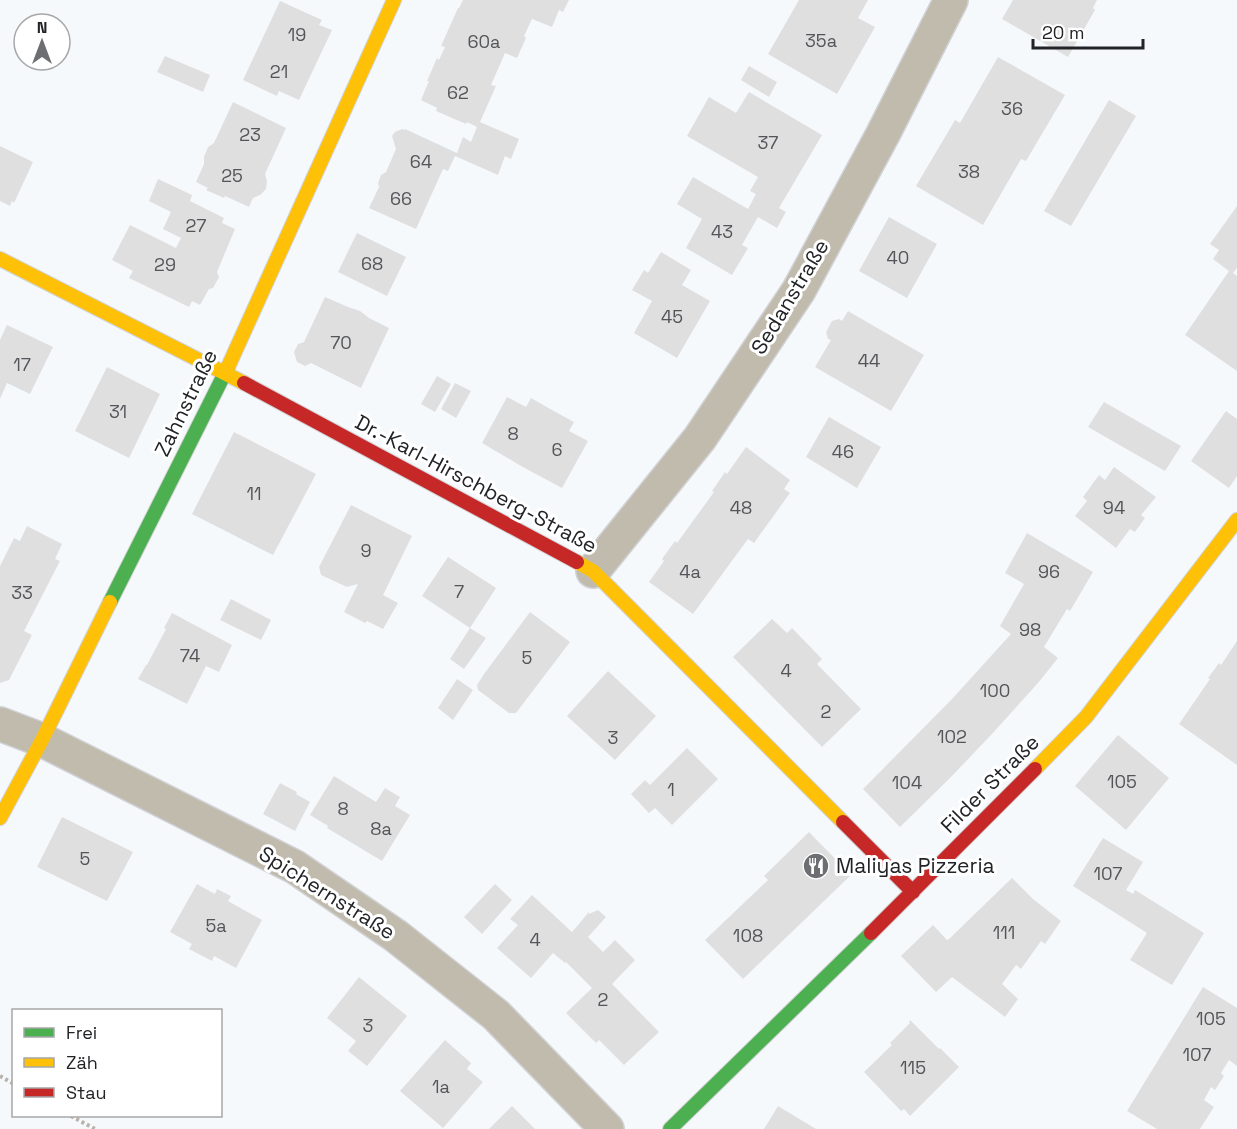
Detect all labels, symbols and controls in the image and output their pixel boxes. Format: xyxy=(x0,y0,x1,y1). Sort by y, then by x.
north arrow xyxy=(12,12,72,72)
scale bar xyxy=(1033,12,1142,50)
text: N xyxy=(37,17,47,38)
text: 20 m xyxy=(1042,21,1085,44)
house number: 19 xyxy=(288,23,306,46)
house number: 35a xyxy=(805,29,837,52)
house number: 60a xyxy=(468,30,500,53)
house number: 21 xyxy=(270,60,288,83)
house number: 62 xyxy=(447,81,469,104)
house number: 36 xyxy=(1001,97,1023,120)
house number: 23 xyxy=(239,123,261,146)
house number: 37 xyxy=(757,131,779,154)
house number: 64 xyxy=(410,150,432,173)
house number: 38 xyxy=(958,160,980,183)
house number: 25 xyxy=(221,164,243,187)
house number: 66 xyxy=(390,187,412,210)
house number: 27 xyxy=(186,214,206,237)
house number: 43 xyxy=(711,220,733,243)
street label: Sedanstraße xyxy=(745,234,834,359)
house number: 40 xyxy=(887,246,909,269)
house number: 68 xyxy=(361,252,383,275)
house number: 29 xyxy=(154,253,176,276)
house number: 45 xyxy=(661,305,683,328)
house number: 70 xyxy=(330,331,352,354)
street label: Zahnstraße xyxy=(148,345,223,461)
house number: 44 xyxy=(858,349,880,372)
house number: 17 xyxy=(13,353,31,376)
house number: 31 xyxy=(109,400,127,423)
street label: Dr.-Karl-Hirschberg-Straße xyxy=(351,408,602,559)
house number: 8 xyxy=(507,422,519,445)
house number: 6 xyxy=(551,438,563,461)
house number: 46 xyxy=(832,440,854,463)
house number: 11 xyxy=(246,482,262,505)
house number: 48 xyxy=(730,496,752,519)
house number: 94 xyxy=(1103,496,1125,519)
house number: 9 xyxy=(360,539,372,562)
house number: 4a xyxy=(679,560,701,583)
house number: 96 xyxy=(1038,560,1060,583)
house number: 7 xyxy=(454,580,464,603)
house number: 33 xyxy=(11,581,33,604)
house number: 98 xyxy=(1019,618,1041,641)
house number: 74 xyxy=(180,644,200,667)
house number: 5 xyxy=(522,646,532,669)
house number: 4 xyxy=(780,659,792,682)
house number: 100 xyxy=(980,679,1010,702)
house number: 2 xyxy=(821,700,831,723)
house number: 102 xyxy=(937,725,967,748)
house number: 3 xyxy=(608,726,618,749)
street label: Filder Straße xyxy=(935,729,1045,839)
house number: 105 xyxy=(1107,770,1137,793)
house number: 104 xyxy=(892,771,922,794)
house number: 1 xyxy=(667,778,675,801)
house number: 8 xyxy=(337,797,349,820)
house number: 8a xyxy=(370,817,392,840)
street label: Spichernstraße xyxy=(254,840,401,945)
house number: 5 xyxy=(80,847,90,870)
restaurant icon: Maliyas Pizzeria xyxy=(801,851,831,881)
place label: Maliyas Pizzeria xyxy=(836,852,995,879)
house number: 107 xyxy=(1094,862,1122,885)
house number: 5a xyxy=(205,914,227,937)
house number: 111 xyxy=(993,921,1015,944)
house number: 108 xyxy=(733,924,763,947)
house number: 4 xyxy=(529,928,541,951)
house number: 2 xyxy=(598,988,608,1011)
house number: 105 xyxy=(1196,1007,1226,1030)
legend xyxy=(12,1009,222,1117)
house number: 3 xyxy=(363,1014,373,1037)
text: Frei xyxy=(66,1021,97,1044)
house number: 107 xyxy=(1183,1043,1211,1066)
text: Zäh xyxy=(66,1051,98,1074)
house number: 115 xyxy=(900,1056,926,1079)
house number: 1a xyxy=(432,1075,450,1098)
text: Stau xyxy=(66,1081,106,1104)

